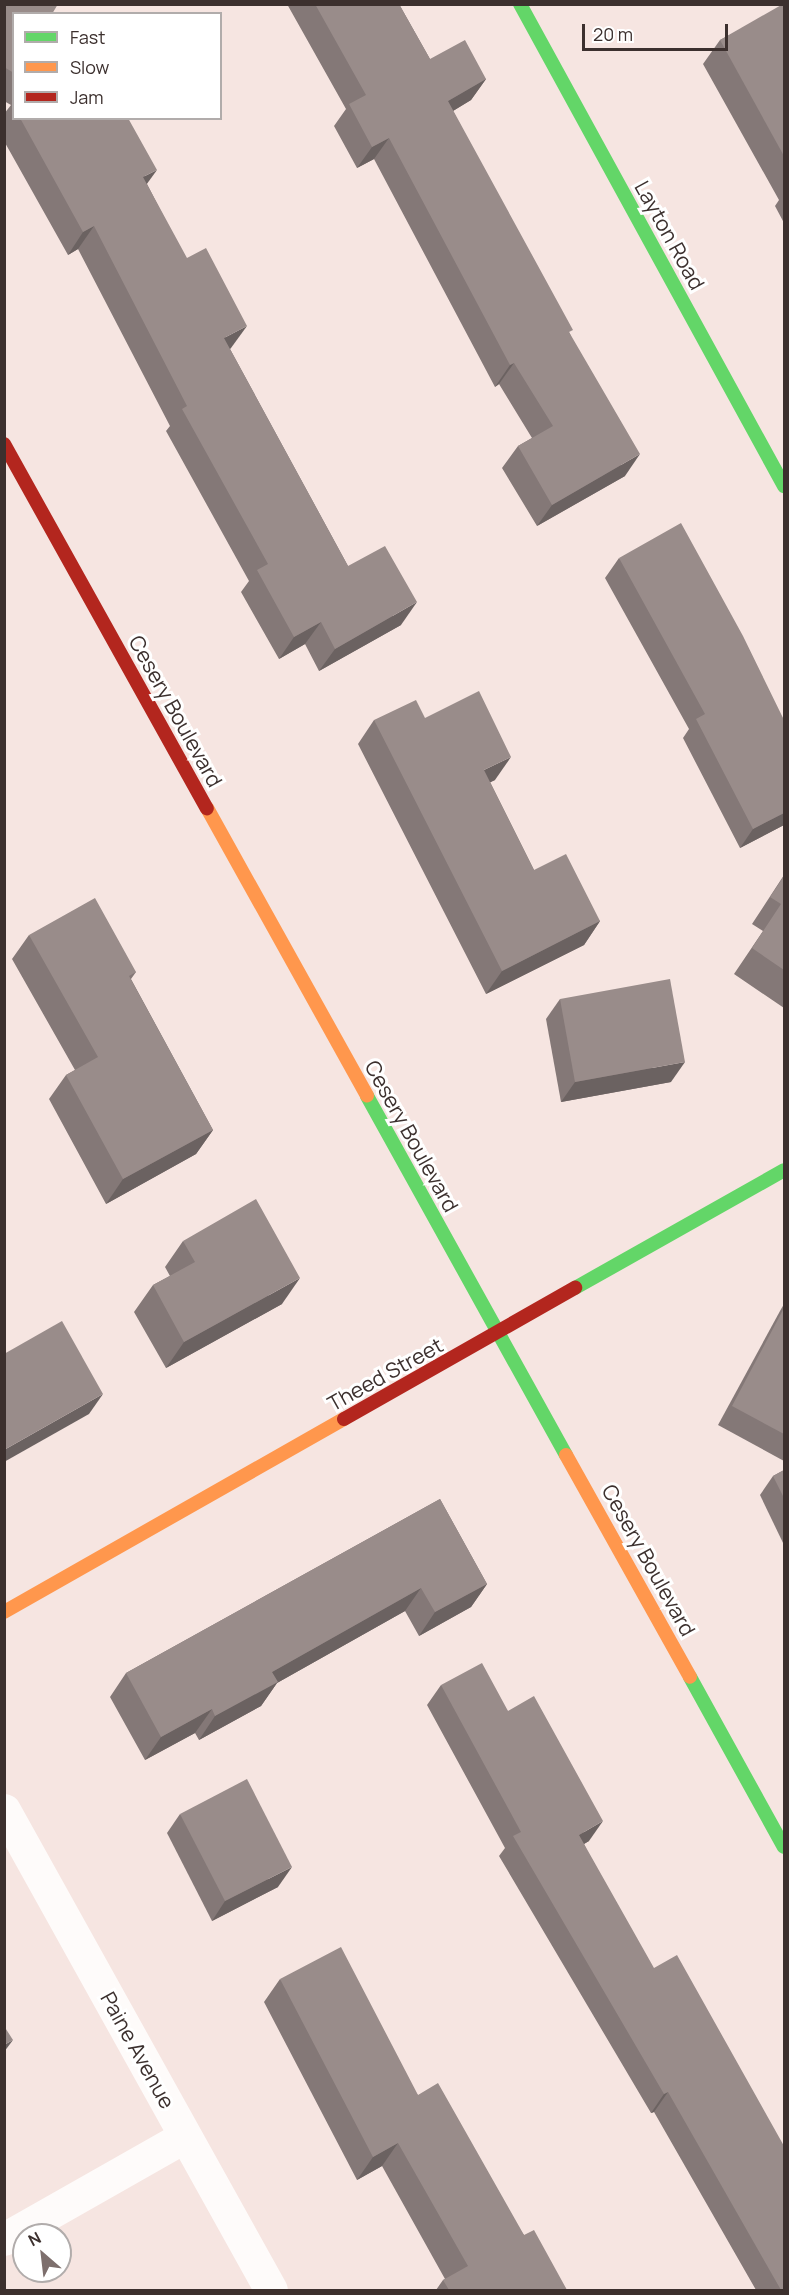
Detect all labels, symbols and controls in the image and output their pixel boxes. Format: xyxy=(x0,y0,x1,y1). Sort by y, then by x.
legend xyxy=(12,12,222,120)
scale bar xyxy=(585,12,730,50)
text: 20 m xyxy=(593,22,633,46)
text: Fast xyxy=(70,25,105,49)
text: Slow xyxy=(70,55,109,79)
text: Jam xyxy=(70,85,104,109)
street label: Layton Road xyxy=(630,176,710,294)
street label: Cesery Boulevard xyxy=(124,631,228,791)
street label: Cesery Boulevard xyxy=(360,1056,464,1216)
street label: Theed Street xyxy=(323,1332,447,1416)
street label: Cesery Boulevard xyxy=(597,1480,701,1640)
street label: Paine Avenue xyxy=(96,1987,180,2113)
north arrow xyxy=(12,2223,72,2283)
text: N xyxy=(24,2226,45,2251)

